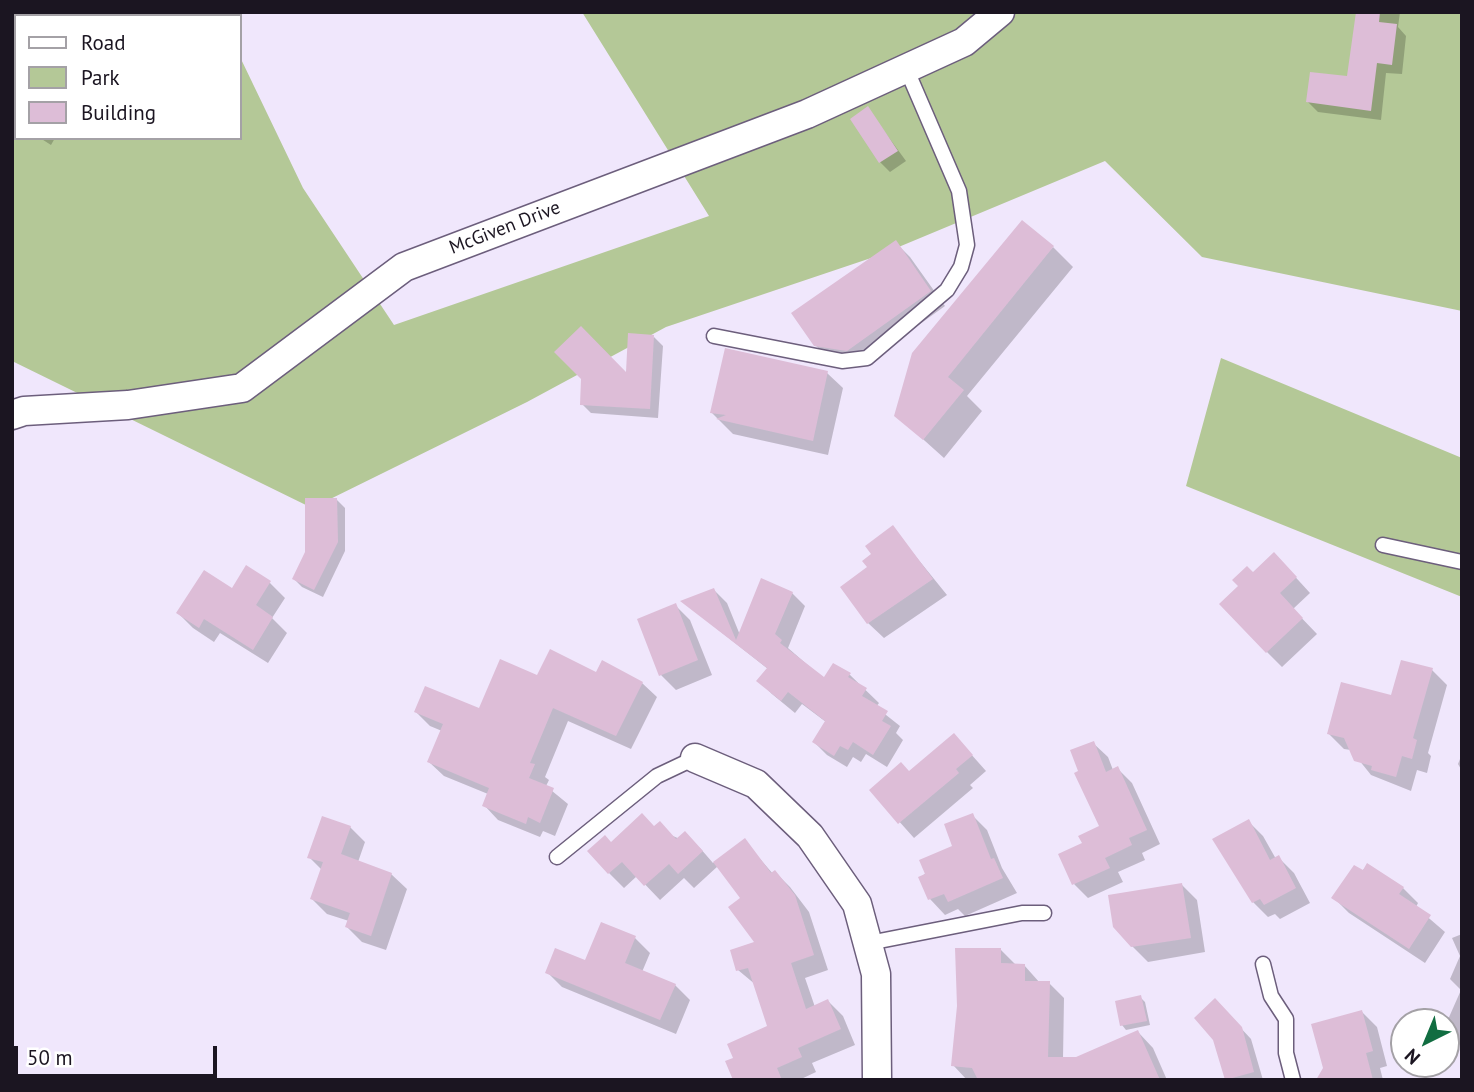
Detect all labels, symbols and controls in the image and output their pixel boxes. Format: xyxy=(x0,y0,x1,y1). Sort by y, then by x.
legend xyxy=(14,14,242,140)
text: Road xyxy=(81,29,125,56)
text: Park xyxy=(81,64,120,91)
text: Building xyxy=(81,99,156,126)
street label: McGiven Drive xyxy=(446,196,564,260)
north arrow xyxy=(1390,1008,1460,1078)
scale bar xyxy=(18,1032,220,1076)
text: 50 m xyxy=(27,1044,73,1071)
text: N xyxy=(1399,1044,1425,1070)

